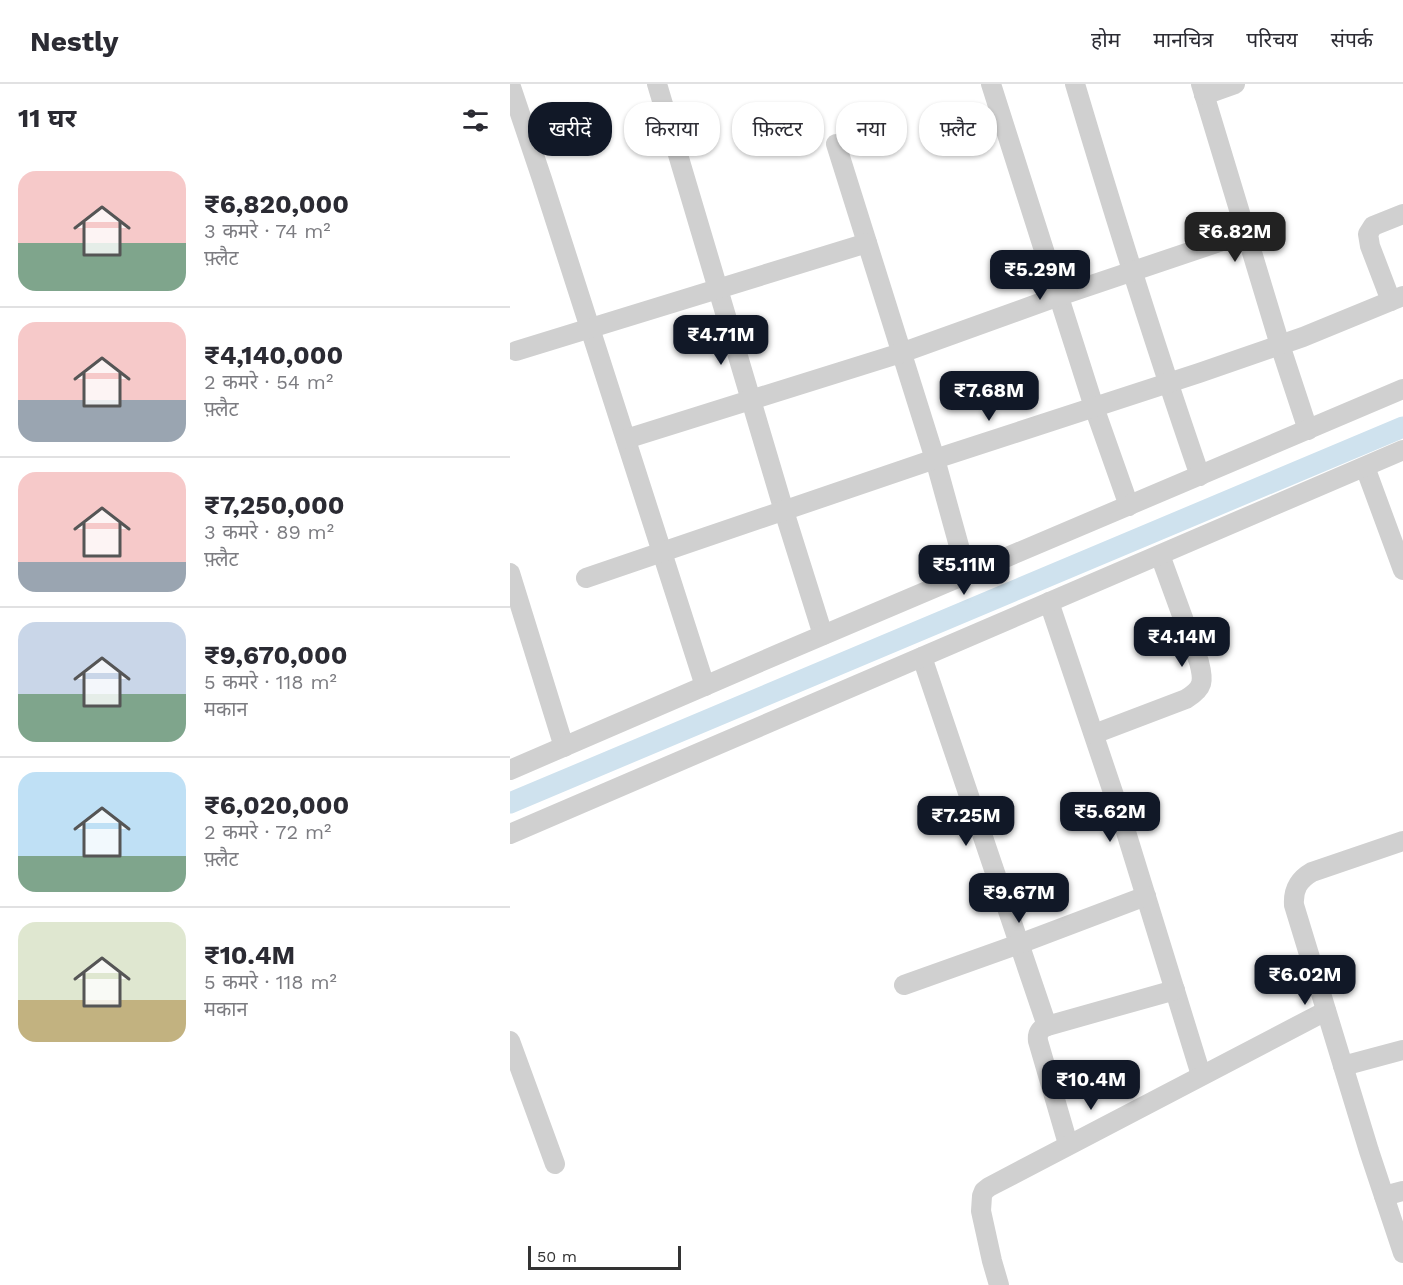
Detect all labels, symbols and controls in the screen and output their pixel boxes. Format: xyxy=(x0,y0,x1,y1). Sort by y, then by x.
text: Nestly xyxy=(30,25,119,58)
text: होम xyxy=(1091,27,1120,52)
text: मानचित्र xyxy=(1153,27,1213,52)
text: परिचय xyxy=(1246,27,1298,52)
text: संपर्क xyxy=(1331,27,1373,52)
chip: खरीदें xyxy=(528,102,612,156)
chip: किराया xyxy=(624,102,720,156)
chip: फ़िल्टर xyxy=(732,102,824,156)
chip: नया xyxy=(836,102,907,156)
chip: फ़्लैट xyxy=(919,102,997,156)
text: 11 घर xyxy=(18,103,76,133)
icon: filters xyxy=(459,104,492,137)
text: ₹6,820,000 xyxy=(204,189,349,219)
icon: home xyxy=(66,195,138,267)
pin: ₹6.82M xyxy=(1186,212,1284,263)
text: 3 कमरे · 74 m² xyxy=(204,219,331,243)
text: ₹6.82M xyxy=(1199,219,1271,243)
text: फ़्लैट xyxy=(204,246,239,270)
pin: ₹5.29M xyxy=(991,250,1089,301)
text: ₹5.29M xyxy=(1004,257,1076,281)
pin: ₹4.71M xyxy=(672,315,770,366)
text: ₹4.71M xyxy=(687,322,755,346)
text: ₹4,140,000 xyxy=(204,340,343,370)
icon: home xyxy=(66,346,138,418)
text: 2 कमरे · 54 m² xyxy=(204,370,333,394)
pin: ₹7.68M xyxy=(940,371,1038,422)
text: ₹7.68M xyxy=(954,378,1024,402)
text: फ़्लैट xyxy=(204,397,239,421)
text: ₹7,250,000 xyxy=(204,490,345,520)
icon: home xyxy=(66,496,138,568)
text: 3 कमरे · 89 m² xyxy=(204,520,334,544)
pin: ₹5.11M xyxy=(915,545,1013,596)
text: फ़्लैट xyxy=(204,547,239,571)
text: ₹5.11M xyxy=(933,552,995,576)
pin: ₹4.14M xyxy=(1133,617,1231,668)
text: ₹4.14M xyxy=(1148,624,1216,648)
text: ₹9,670,000 xyxy=(204,640,347,670)
icon: home xyxy=(66,646,138,718)
text: 5 कमरे · 118 m² xyxy=(204,670,337,694)
text: मकान xyxy=(204,697,248,721)
text: ₹6,020,000 xyxy=(204,790,349,820)
pin: ₹5.62M xyxy=(1061,792,1159,843)
icon: home xyxy=(66,796,138,868)
pin: ₹7.25M xyxy=(917,796,1015,847)
text: ₹5.62M xyxy=(1074,799,1146,823)
text: ₹7.25M xyxy=(931,803,1001,827)
text: 2 कमरे · 72 m² xyxy=(204,820,331,844)
text: फ़्लैट xyxy=(204,847,239,871)
pin: ₹9.67M xyxy=(970,873,1068,924)
text: ₹9.67M xyxy=(983,880,1055,904)
text: ₹10.4M xyxy=(204,940,295,970)
icon: home xyxy=(66,946,138,1018)
pin: ₹6.02M xyxy=(1256,955,1354,1006)
text: ₹6.02M xyxy=(1269,962,1341,986)
text: 5 कमरे · 118 m² xyxy=(204,970,337,994)
text: मकान xyxy=(204,997,248,1021)
pin: ₹10.4M xyxy=(1042,1060,1140,1111)
text: ₹10.4M xyxy=(1056,1067,1126,1091)
scale bar xyxy=(528,1243,681,1270)
text: 50 m xyxy=(537,1247,577,1266)

